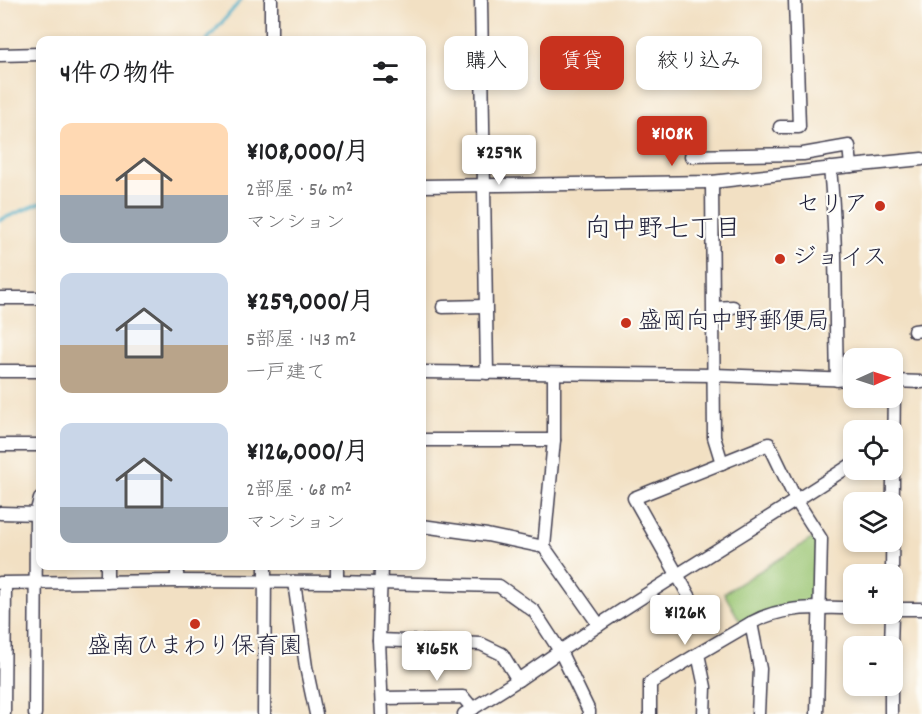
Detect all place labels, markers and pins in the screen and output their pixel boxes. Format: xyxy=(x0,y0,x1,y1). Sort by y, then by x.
pin: ¥108K xyxy=(630,116,714,167)
pin: ¥259K xyxy=(457,135,541,186)
place label: セリア xyxy=(796,189,868,223)
marker: セリア xyxy=(873,199,887,213)
place label: ジョイス xyxy=(792,242,887,276)
marker: ジョイス xyxy=(773,252,787,266)
place label: 盛岡向中野郵便局 xyxy=(638,306,830,340)
marker: 盛岡向中野郵便局 xyxy=(619,316,633,330)
pin: ¥126K xyxy=(643,595,727,646)
marker: 盛南ひまわり保育園 xyxy=(188,617,202,631)
place label: 盛南ひまわり保育園 xyxy=(87,631,303,665)
pin: ¥165K xyxy=(395,631,479,682)

